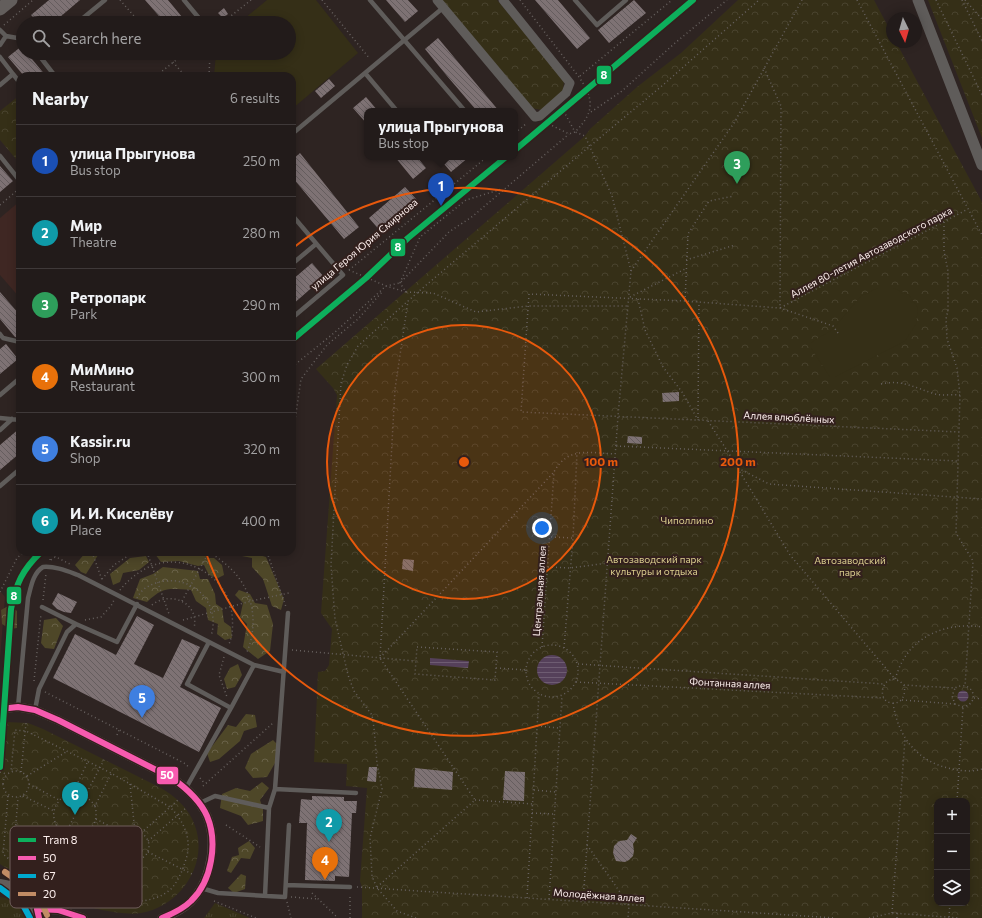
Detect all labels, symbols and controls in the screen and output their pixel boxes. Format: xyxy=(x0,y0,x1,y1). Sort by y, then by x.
north arrow xyxy=(886,12,922,48)
search box xyxy=(16,16,296,60)
icon: search xyxy=(30,27,52,49)
text: Search here xyxy=(62,29,141,47)
line badge: 8 xyxy=(596,65,612,85)
text: 8 xyxy=(601,68,608,81)
text: Nearby xyxy=(32,88,89,109)
text: 6 results xyxy=(230,90,280,106)
popup xyxy=(364,108,518,160)
text: улица Прыгунова xyxy=(378,117,504,135)
text: Bus stop xyxy=(378,135,429,151)
text: улица Прыгунова xyxy=(70,144,195,162)
pin: 3 xyxy=(724,151,750,184)
text: 1 xyxy=(42,153,48,169)
text: 250 m xyxy=(243,153,280,169)
text: Bus stop xyxy=(70,162,121,178)
pin: 1 xyxy=(428,173,454,206)
street label: улица Героя Юрия Смирнова xyxy=(308,196,420,292)
street label: Аллея 80-летия Автозаводского парка xyxy=(788,204,954,300)
text: Мир xyxy=(70,216,102,234)
text: 2 xyxy=(41,225,49,241)
text: 280 m xyxy=(243,225,280,241)
text: Theatre xyxy=(70,234,117,250)
line badge: 8 xyxy=(390,238,406,257)
text: 8 xyxy=(395,240,402,253)
text: Ретропарк xyxy=(70,288,146,306)
text: 3 xyxy=(41,297,49,313)
text: 290 m xyxy=(243,297,280,313)
text: Park xyxy=(70,306,97,322)
text: МиМино xyxy=(70,360,134,378)
text: 4 xyxy=(41,369,49,385)
text: 300 m xyxy=(242,369,280,385)
text: Restaurant xyxy=(70,378,135,394)
street label: Аллея влюблённых xyxy=(743,409,836,425)
text: Kassir.ru xyxy=(70,432,131,450)
text: 5 xyxy=(41,441,49,457)
text: 320 m xyxy=(243,441,280,457)
text: Shop xyxy=(70,450,101,466)
text: 100 m xyxy=(584,454,618,468)
text: 200 m xyxy=(720,454,756,468)
centre of rings xyxy=(457,455,471,469)
text: И. И. Киселёву xyxy=(70,504,174,522)
text: 6 xyxy=(41,513,49,529)
text: 400 m xyxy=(241,513,280,529)
park label: Чиполлино xyxy=(660,514,714,526)
your location xyxy=(532,518,552,538)
text: Place xyxy=(70,522,102,538)
street label: Центральная аллея xyxy=(530,545,548,637)
park label: Автозаводский парк культуры и отдыха xyxy=(606,553,702,577)
park label: Автозаводский парк xyxy=(814,554,886,578)
line badge: 8 xyxy=(6,586,22,605)
text: 8 xyxy=(11,589,18,602)
street label: Фонтанная аллея xyxy=(689,675,771,691)
pin: 5 xyxy=(129,685,155,718)
line badge: 50 xyxy=(156,766,179,785)
text: 50 xyxy=(160,768,174,781)
pin: 6 xyxy=(62,782,88,815)
map controls xyxy=(934,798,970,906)
button: + xyxy=(934,798,970,834)
pin: 2 xyxy=(316,809,342,842)
legend xyxy=(10,826,142,908)
text: Tram 8 xyxy=(43,833,78,846)
button: − xyxy=(934,834,970,870)
pin: 4 xyxy=(312,847,338,880)
text: 50 xyxy=(43,851,57,864)
text: 67 xyxy=(43,869,56,882)
button: layers xyxy=(934,870,970,906)
street label: Молодёжная аллея xyxy=(553,886,645,904)
text: 20 xyxy=(43,887,56,900)

